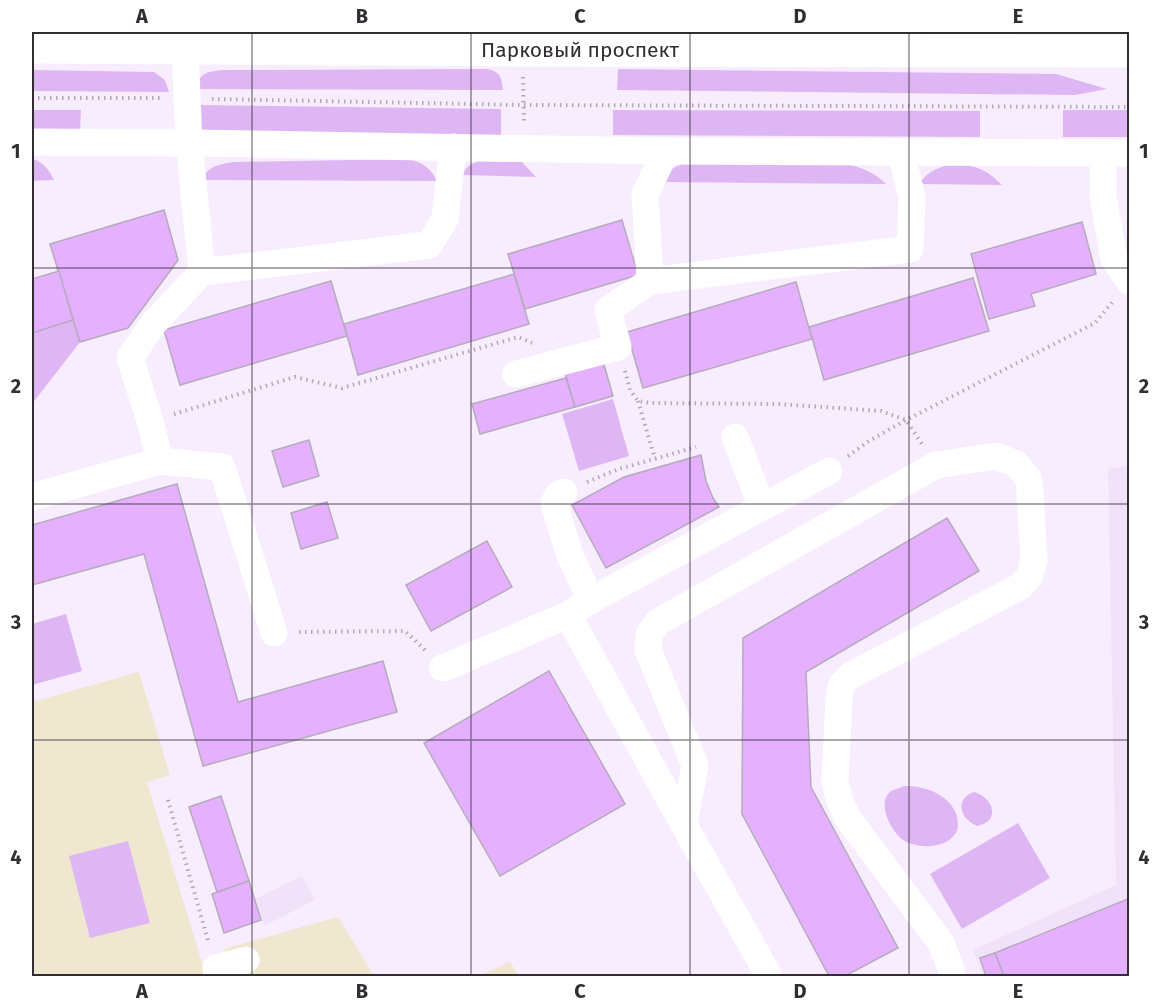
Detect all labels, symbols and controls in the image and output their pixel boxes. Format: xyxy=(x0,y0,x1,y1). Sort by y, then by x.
text: A xyxy=(135,4,149,28)
text: B xyxy=(356,4,368,28)
text: C xyxy=(574,4,586,28)
text: D xyxy=(793,4,807,28)
text: E xyxy=(1013,4,1023,28)
street label: Парковый проспект xyxy=(481,37,679,63)
text: 1 xyxy=(11,139,21,163)
text: 1 xyxy=(1139,139,1149,163)
text: 2 xyxy=(11,374,21,398)
text: 2 xyxy=(1139,374,1149,398)
text: 3 xyxy=(10,610,21,634)
text: 3 xyxy=(1138,610,1149,634)
text: 4 xyxy=(10,845,22,869)
text: 4 xyxy=(1138,845,1150,869)
text: A xyxy=(135,979,149,1003)
text: B xyxy=(356,979,368,1003)
text: C xyxy=(574,979,586,1003)
text: D xyxy=(793,979,807,1003)
text: E xyxy=(1013,979,1023,1003)

